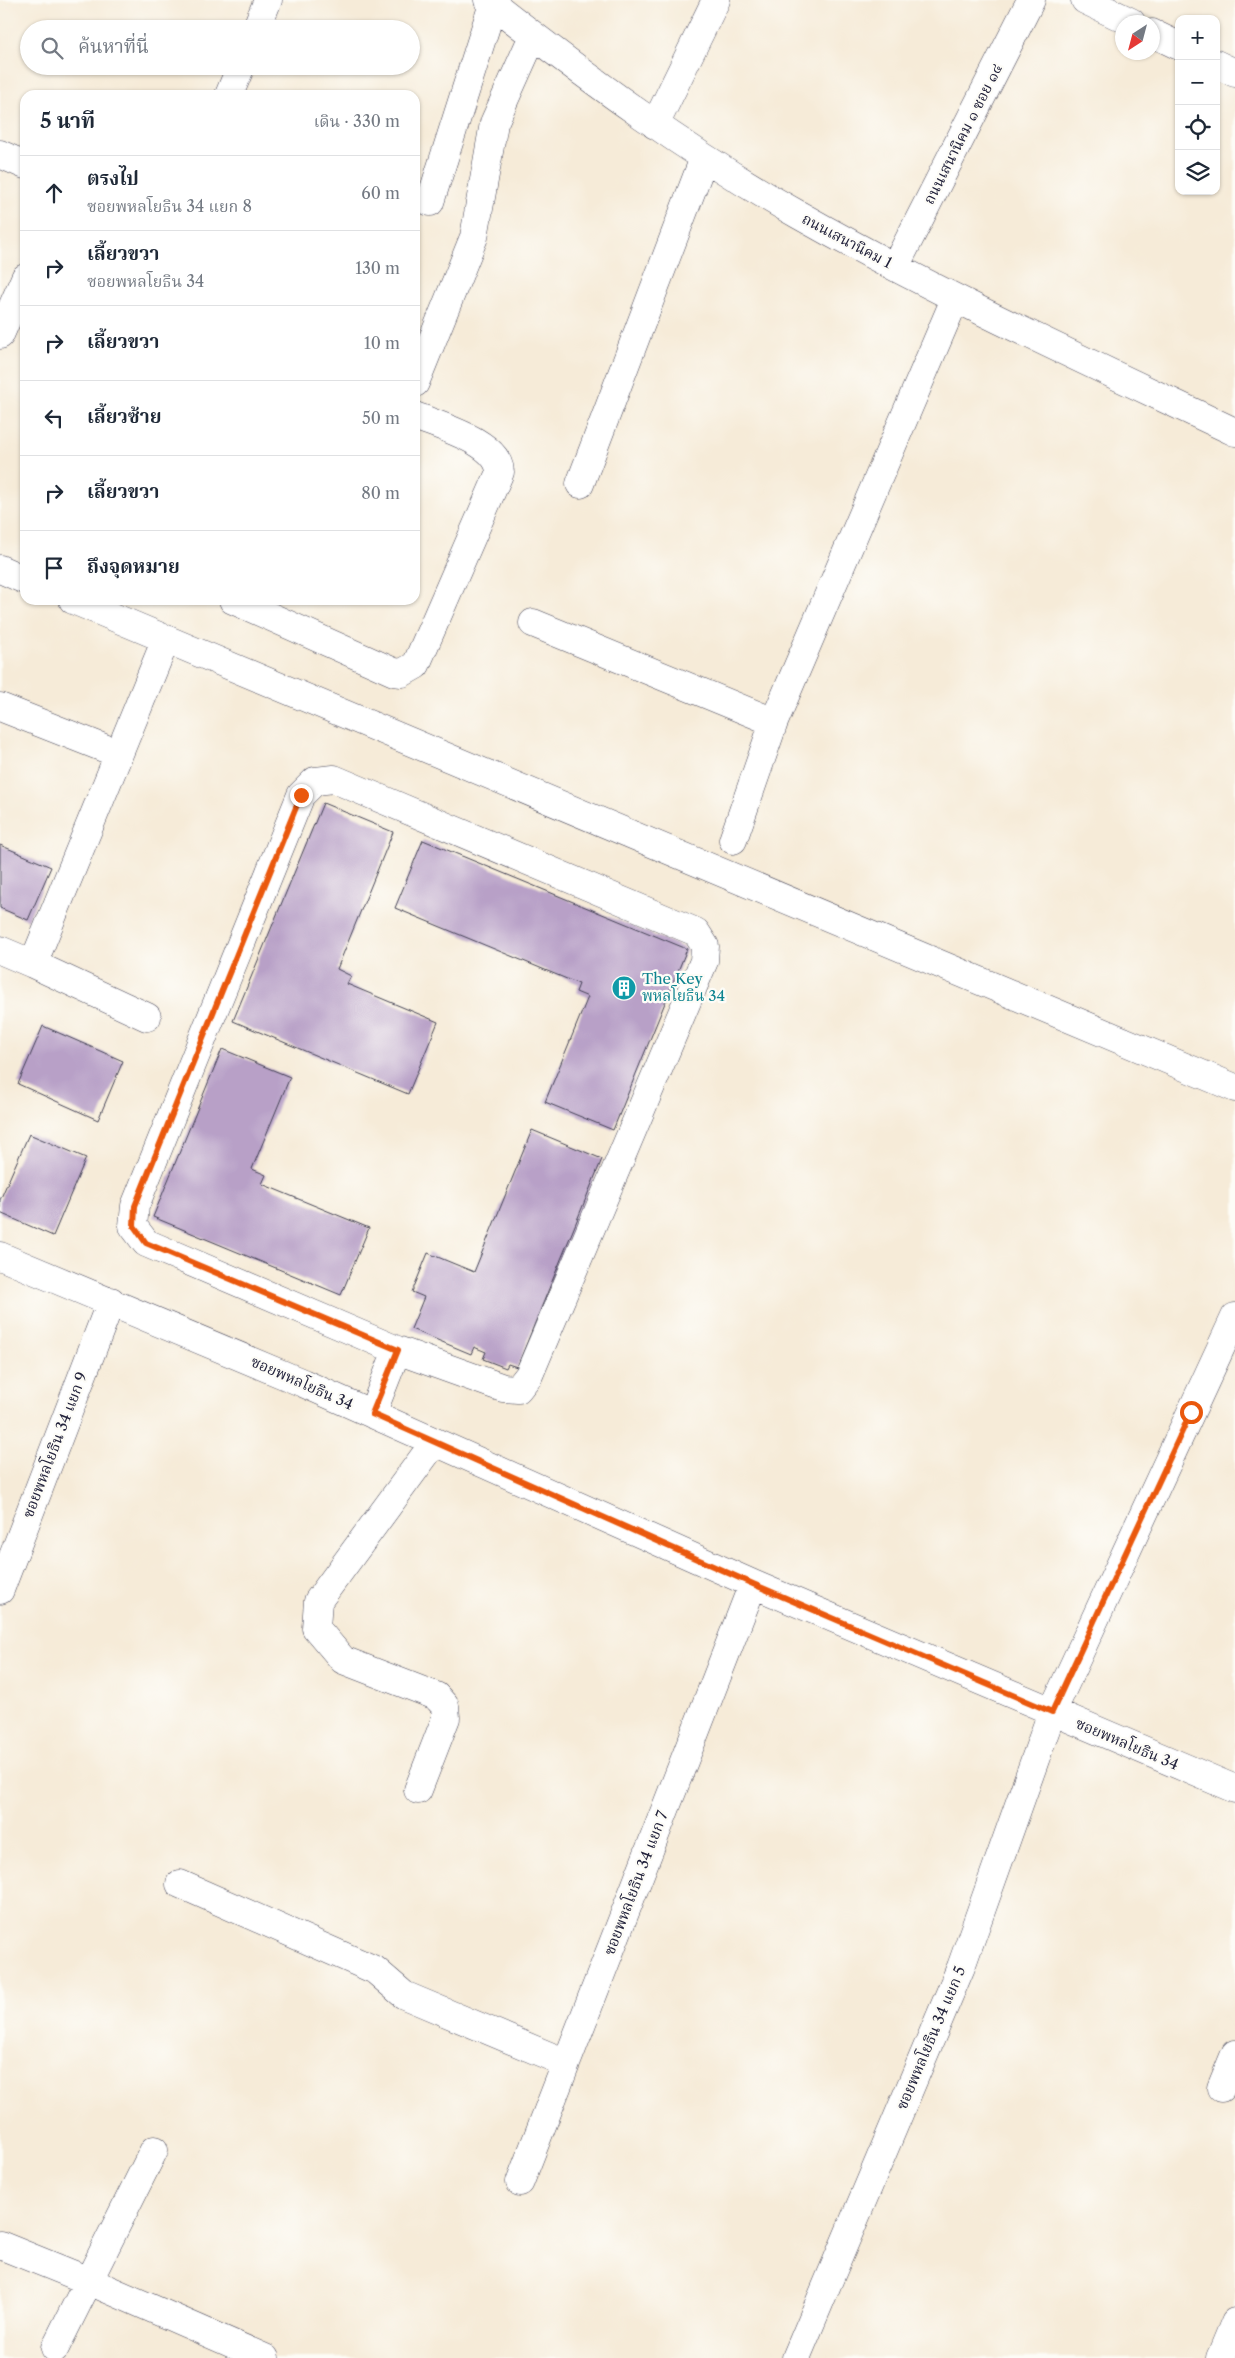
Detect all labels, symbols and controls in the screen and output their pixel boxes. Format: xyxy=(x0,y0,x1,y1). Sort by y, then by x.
north arrow xyxy=(1115,15,1160,60)
map controls xyxy=(1175,15,1220,195)
button: + xyxy=(1175,15,1220,60)
search box xyxy=(20,20,420,75)
icon: search xyxy=(38,34,66,62)
text: ค้นหาที่นี่ xyxy=(78,35,149,58)
street label: ถนนเสนานิคม ๑ ซอย ๑๔ xyxy=(919,60,1006,207)
button: − xyxy=(1175,60,1220,105)
button: locate xyxy=(1175,105,1220,150)
text: 5 นาที xyxy=(40,108,95,133)
text: เดิน · 330 m xyxy=(314,111,400,131)
button: layers xyxy=(1175,150,1220,195)
text: ตรงไป xyxy=(87,167,139,190)
icon: ahead xyxy=(40,179,68,207)
text: 60 m xyxy=(361,183,400,203)
text: ซอยพหลโยธิน 34 แยก 8 xyxy=(87,196,252,216)
street label: ถนนเสนานิคม 1 xyxy=(799,209,896,273)
text: เลี้ยวขวา xyxy=(87,242,159,265)
icon: right xyxy=(40,254,68,282)
text: 130 m xyxy=(355,258,400,278)
text: ซอยพหลโยธิน 34 xyxy=(87,271,204,291)
icon: right xyxy=(40,329,68,357)
text: เลี้ยวขวา xyxy=(87,330,159,353)
text: 10 m xyxy=(364,333,400,353)
icon: left xyxy=(40,404,68,432)
text: เลี้ยวซ้าย xyxy=(87,405,161,428)
text: 50 m xyxy=(362,408,400,428)
icon: right xyxy=(40,479,68,507)
text: เลี้ยวขวา xyxy=(87,480,159,503)
text: 80 m xyxy=(361,483,400,503)
icon: arrive xyxy=(40,554,68,582)
text: ถึงจุดหมาย xyxy=(87,555,180,578)
route end xyxy=(290,784,313,807)
place label: The Key พหลโยธิน 34 xyxy=(642,969,725,1005)
building icon: The Key พหลโยธิน 34 xyxy=(611,975,637,1001)
street label: ซอยพหลโยธิน 34 xyxy=(248,1351,357,1414)
street label: ซอยพหลโยธิน 34 แยก 9 xyxy=(17,1369,91,1520)
route start xyxy=(1180,1401,1203,1424)
street label: ซอยพหลโยธิน 34 xyxy=(1073,1712,1182,1774)
street label: ซอยพหลโยธิน 34 แยก 7 xyxy=(598,1807,672,1958)
street label: ซอยพหลโยธิน 34 แยก 5 xyxy=(891,1963,969,2112)

